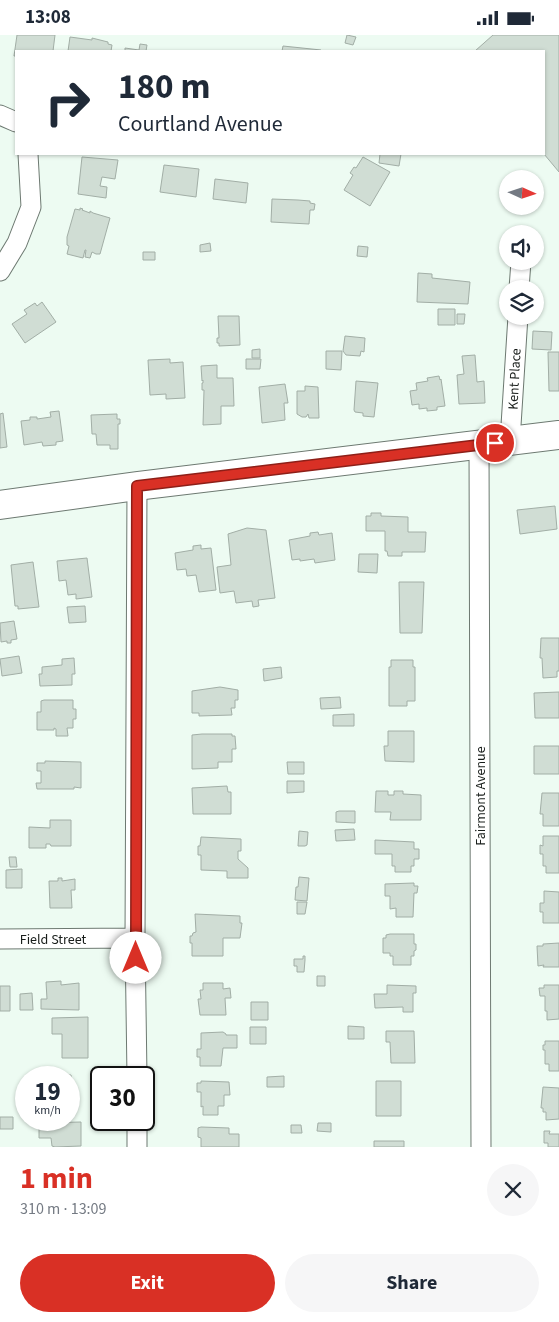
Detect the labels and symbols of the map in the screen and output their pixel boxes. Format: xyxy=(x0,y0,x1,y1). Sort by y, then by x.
north arrow xyxy=(499,170,544,215)
street label: Kent Place xyxy=(503,348,527,410)
pin xyxy=(474,422,516,464)
street label: Fairmont Avenue xyxy=(471,746,491,846)
street label: Field Street xyxy=(20,930,87,950)
position arrow xyxy=(109,931,161,983)
speed limit sign: 30 xyxy=(90,1066,155,1131)

